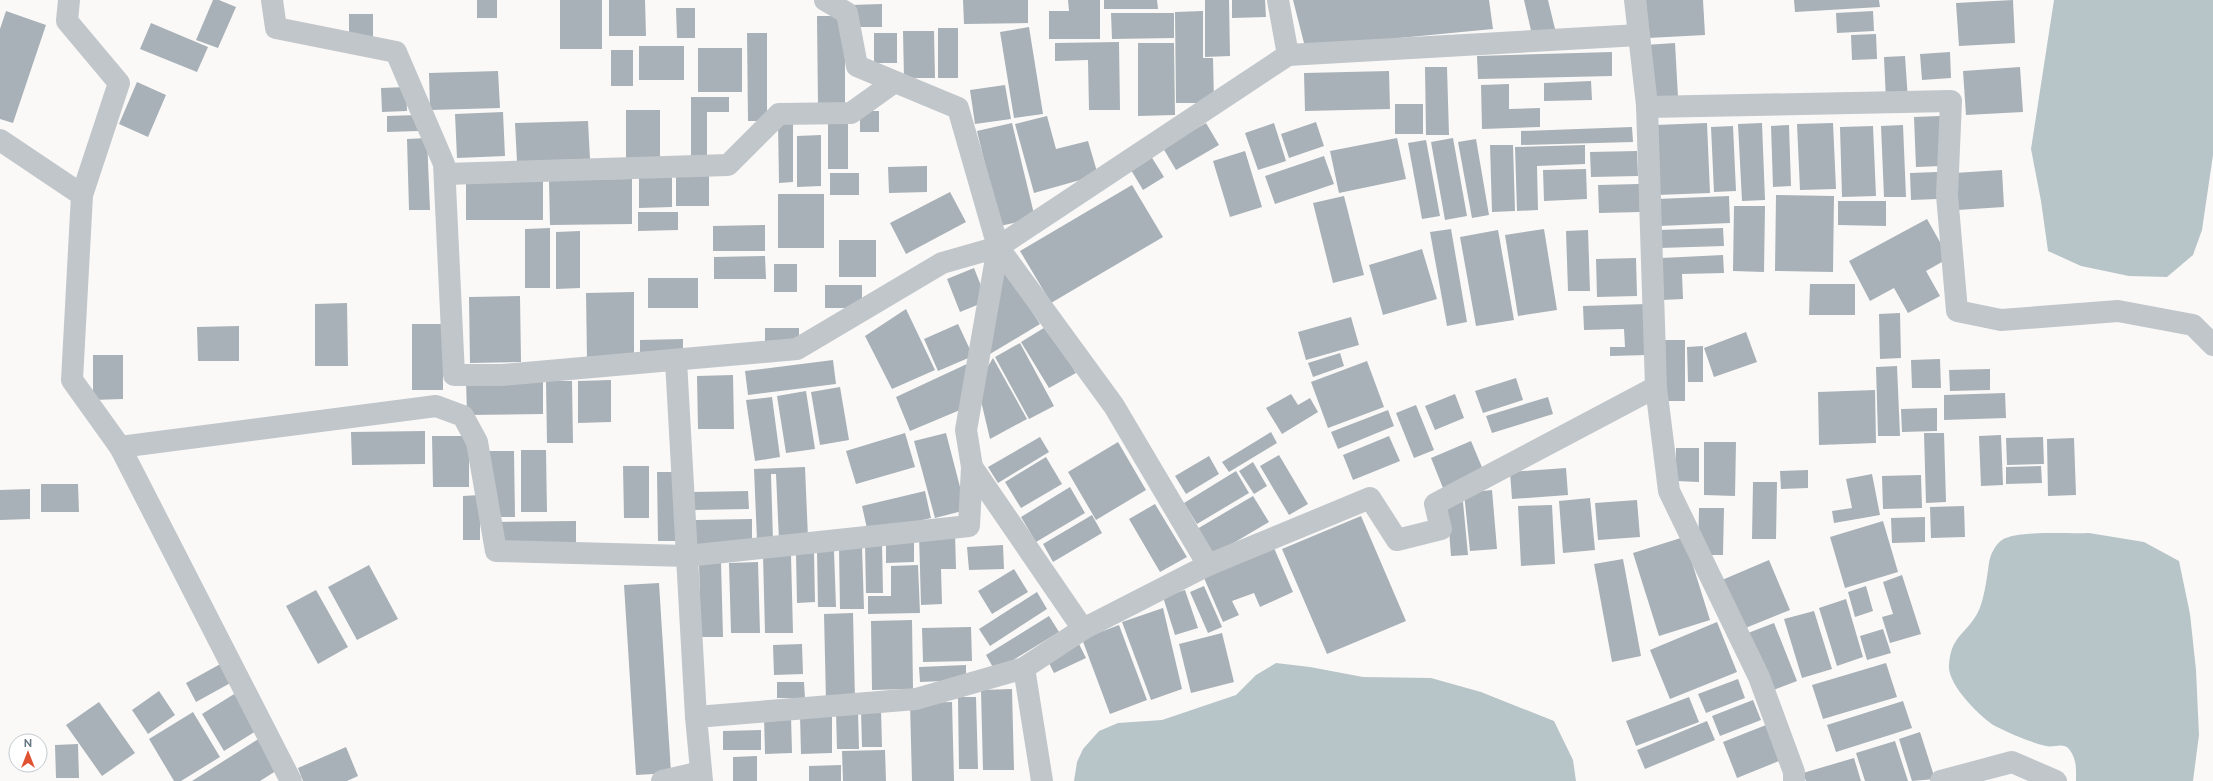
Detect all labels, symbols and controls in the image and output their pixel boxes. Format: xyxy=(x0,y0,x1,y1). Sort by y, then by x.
north arrow xyxy=(8,733,48,773)
text: N xyxy=(24,737,32,750)

